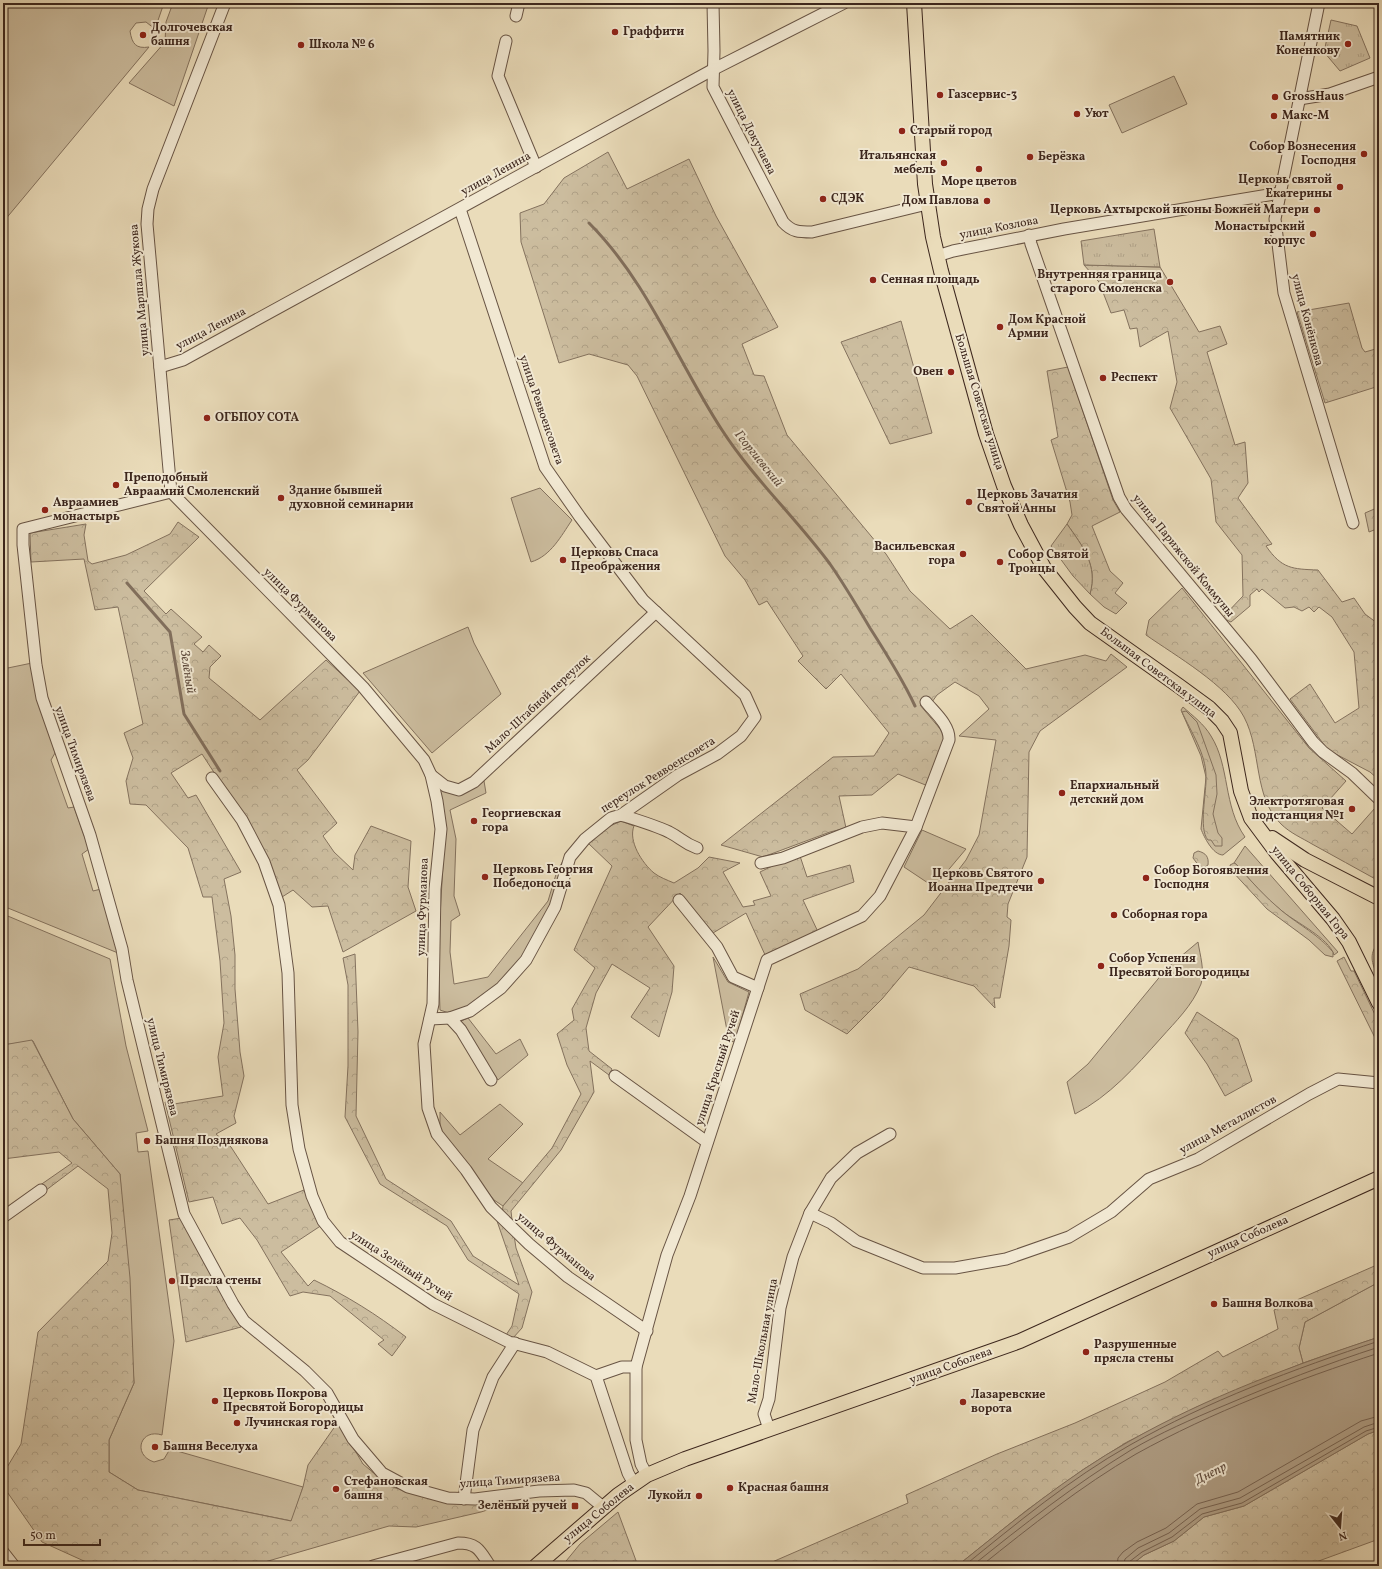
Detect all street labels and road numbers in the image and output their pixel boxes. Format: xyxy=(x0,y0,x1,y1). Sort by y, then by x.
street label: улица Докучаева xyxy=(723,86,779,178)
street label: улица Ленина xyxy=(458,148,534,200)
street label: улица Козлова xyxy=(958,213,1040,243)
street label: улица Маршала Жукова xyxy=(126,223,154,357)
street label: улица Конёнкова xyxy=(1287,272,1327,368)
street label: улица Ленина xyxy=(173,304,249,354)
street label: Большая Советская улица xyxy=(951,332,1007,472)
street label: улица Реввоенсовета xyxy=(515,353,567,467)
street label: улица Парижской Коммуны xyxy=(1128,491,1238,621)
street label: улица Фурманова xyxy=(259,564,341,646)
street label: Большая Советская улица xyxy=(1096,624,1220,722)
street label: Мало-Штабной переулок xyxy=(482,650,595,757)
street label: улица Тимирязева xyxy=(50,704,100,804)
street label: переулок Реввоенсовета xyxy=(598,733,718,817)
street label: улица Соборная Гора xyxy=(1267,843,1353,943)
street label: улица Фурманова xyxy=(413,857,433,957)
street label: улица Красный Ручей xyxy=(692,1008,744,1128)
street label: улица Тимирязева xyxy=(142,1016,182,1118)
street label: улица Металлистов xyxy=(1177,1092,1279,1158)
street label: улица Фурманова xyxy=(513,1209,599,1285)
street label: улица Соболева xyxy=(1205,1212,1291,1262)
street label: улица Зелёный Ручей xyxy=(347,1227,455,1305)
street label: Мало-Школьная улица xyxy=(744,1277,782,1405)
street label: улица Соболева xyxy=(907,1344,995,1388)
street label: улица Тимирязева xyxy=(459,1470,561,1492)
street label: улица Соболева xyxy=(560,1479,638,1547)

